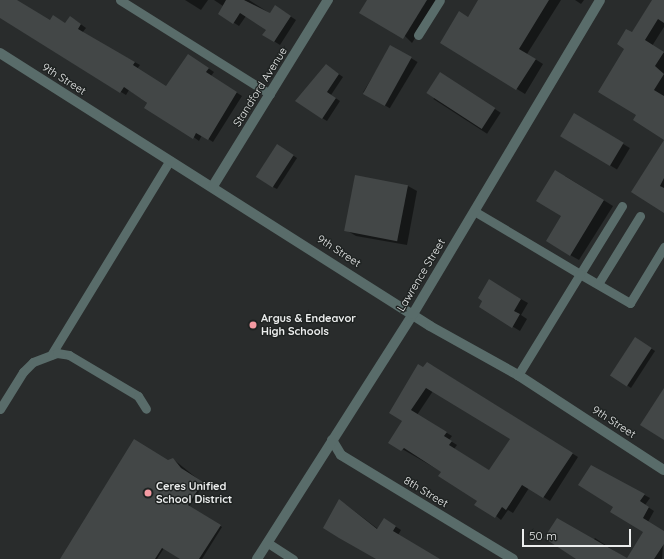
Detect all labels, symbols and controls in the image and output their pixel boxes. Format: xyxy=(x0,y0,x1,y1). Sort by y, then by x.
street label: Standford Avenue xyxy=(230,45,290,129)
street label: 9th Street xyxy=(40,60,88,98)
street label: 9th Street xyxy=(315,232,363,270)
street label: Lawrence Street xyxy=(394,236,448,314)
place label: Argus & Endeavor High Schools xyxy=(261,312,356,338)
marker: Argus & Endeavor High Schools xyxy=(248,320,258,330)
street label: 9th Street xyxy=(590,403,638,441)
street label: 8th Street xyxy=(402,474,450,510)
place label: Ceres Unified School District xyxy=(156,480,232,506)
marker: Ceres Unified School District xyxy=(143,488,153,498)
scale bar xyxy=(524,521,633,547)
text: 50 m xyxy=(529,528,557,543)

